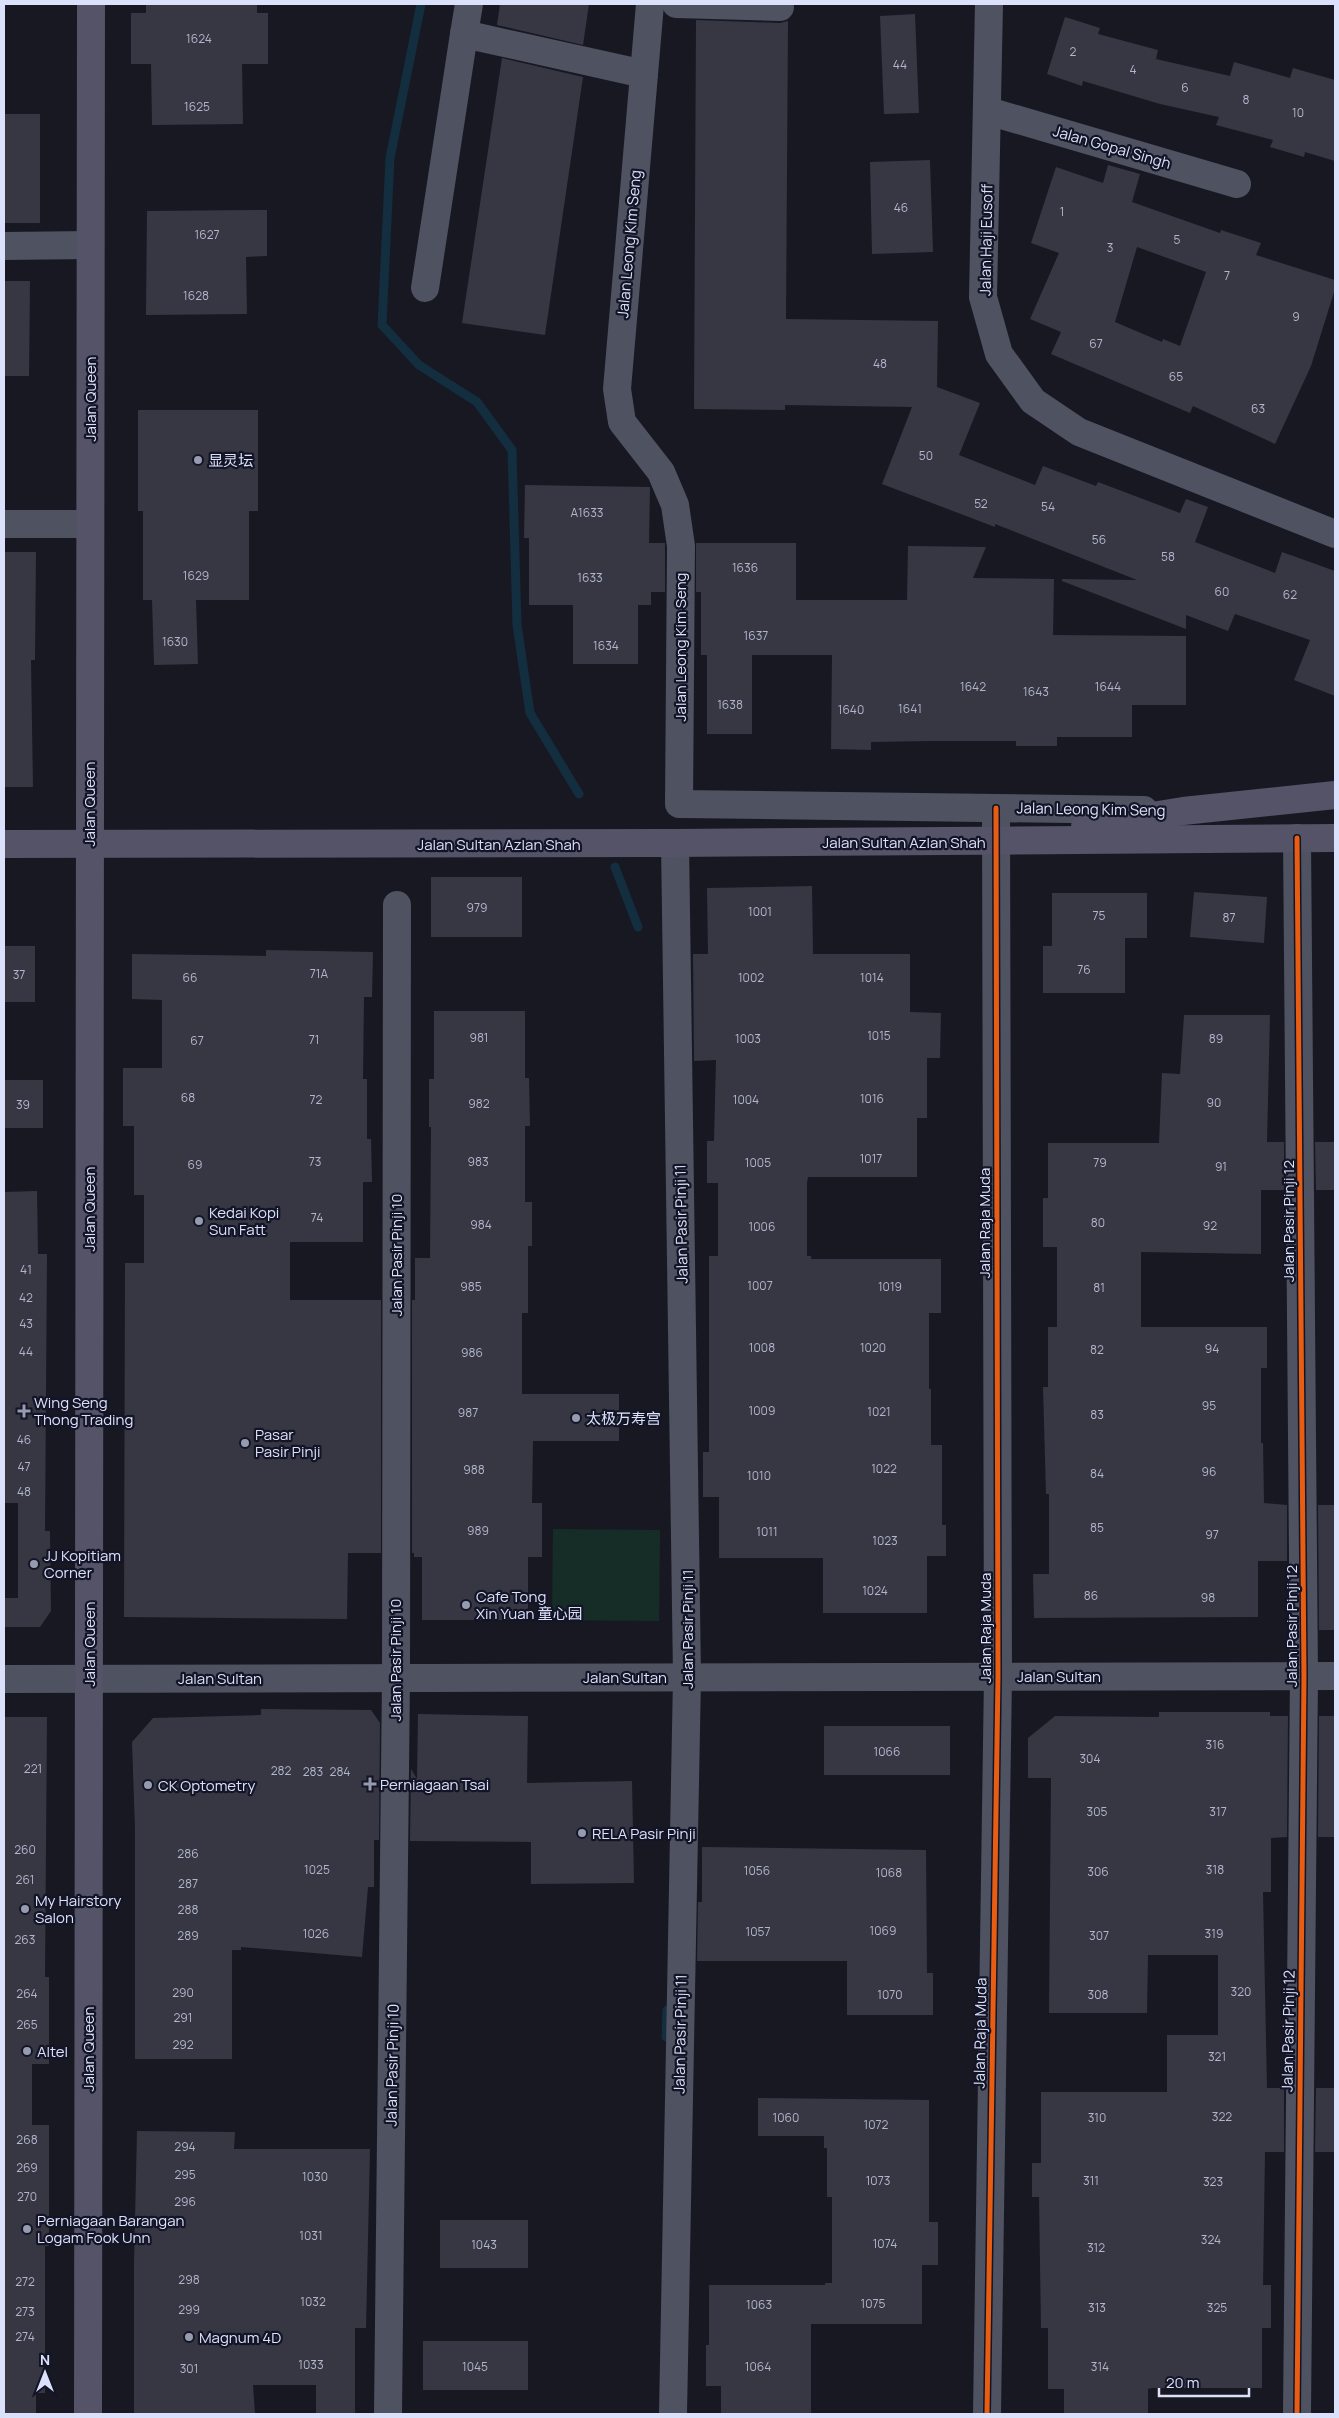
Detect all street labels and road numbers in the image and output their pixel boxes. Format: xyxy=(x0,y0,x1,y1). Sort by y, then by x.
street label: Jalan Gopal Singh xyxy=(1051,120,1173,174)
street label: Jalan Leong Kim Seng xyxy=(612,169,646,319)
street label: Jalan Haji Eusoff xyxy=(975,184,997,296)
street label: Jalan Queen xyxy=(80,356,101,442)
street label: Jalan Leong Kim Seng xyxy=(670,573,691,721)
street label: Jalan Queen xyxy=(79,761,100,847)
street label: Jalan Leong Kim Seng xyxy=(1016,797,1166,821)
street label: Jalan Sultan Azlan Shah xyxy=(822,832,986,853)
street label: Jalan Sultan Azlan Shah xyxy=(417,834,581,855)
street label: Jalan Pasir Pinji 12 xyxy=(1278,1160,1299,1282)
street label: Jalan Pasir Pinji 11 xyxy=(669,1164,693,1284)
street label: Jalan Queen xyxy=(79,1166,100,1252)
street label: Jalan Raja Muda xyxy=(974,1168,995,1278)
street label: Jalan Pasir Pinji 10 xyxy=(386,1194,407,1316)
street label: Jalan Pasir Pinji 12 xyxy=(1281,1565,1302,1687)
street label: Jalan Pasir Pinji 11 xyxy=(677,1569,698,1689)
street label: Jalan Raja Muda xyxy=(975,1573,996,1683)
street label: Jalan Pasir Pinji 10 xyxy=(385,1599,406,1721)
street label: Jalan Queen xyxy=(79,1601,100,1687)
street label: Jalan Sultan xyxy=(1017,1666,1101,1687)
street label: Jalan Sultan xyxy=(583,1667,667,1688)
street label: Jalan Sultan xyxy=(178,1668,262,1689)
street label: Jalan Pasir Pinji 12 xyxy=(1276,1970,1300,2092)
street label: Jalan Pasir Pinji 11 xyxy=(668,1974,692,2094)
street label: Jalan Raja Muda xyxy=(969,1977,991,2089)
street label: Jalan Pasir Pinji 10 xyxy=(380,2004,404,2126)
street label: Jalan Queen xyxy=(78,2006,99,2092)

